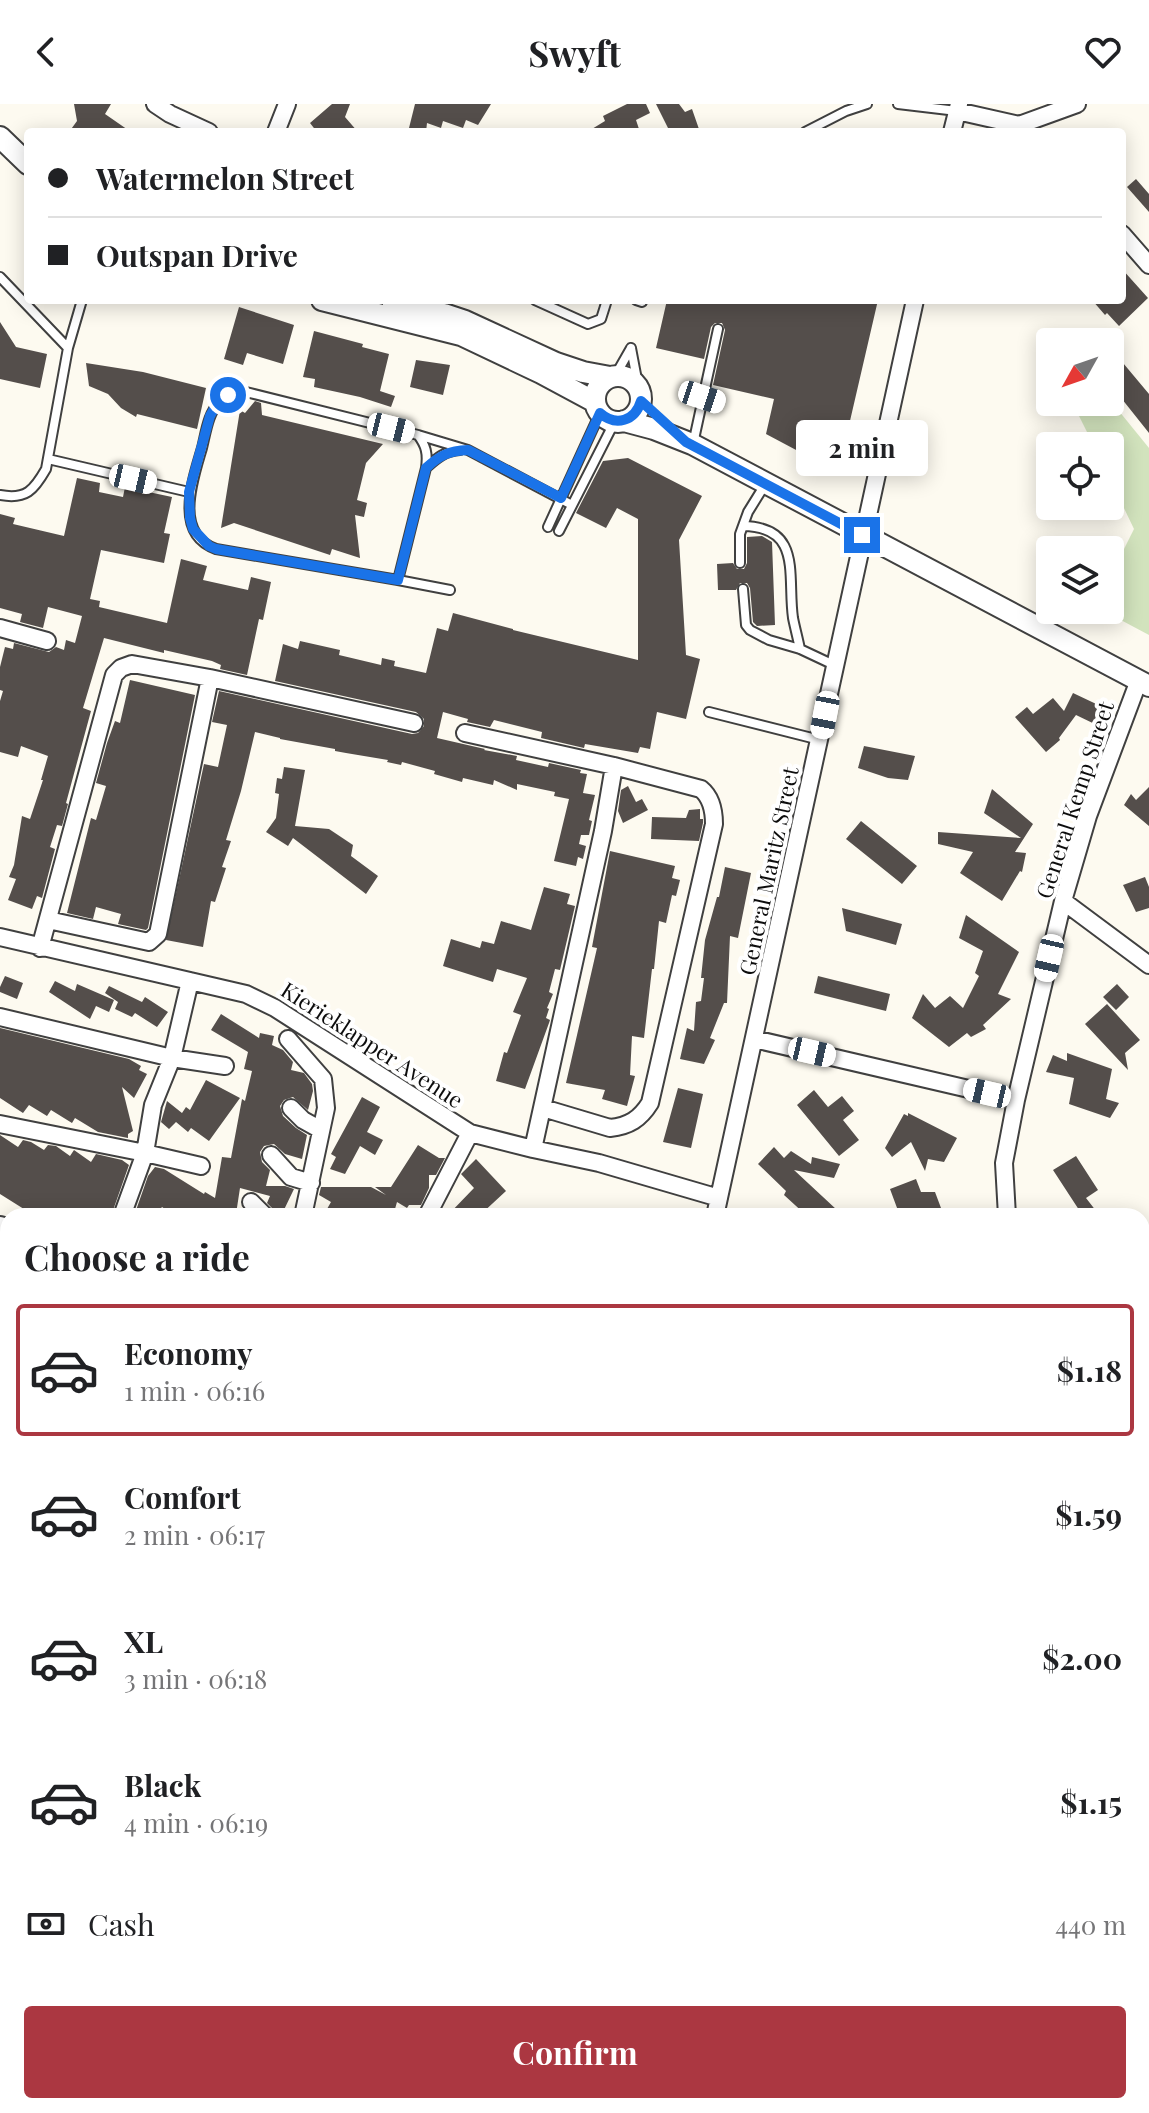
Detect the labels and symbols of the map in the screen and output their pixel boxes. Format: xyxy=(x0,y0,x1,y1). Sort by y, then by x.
north arrow xyxy=(1036,328,1124,416)
route start xyxy=(210,377,246,413)
car xyxy=(675,378,729,416)
car xyxy=(365,411,417,445)
callout: 2 min xyxy=(796,419,928,475)
car xyxy=(107,462,159,496)
route end xyxy=(844,517,880,553)
car xyxy=(809,689,841,741)
street label: General Kemp Street xyxy=(1028,696,1120,902)
street label: General Maritz Street xyxy=(731,763,805,978)
car xyxy=(1032,932,1066,984)
street label: Kierieklapper Avenue xyxy=(276,974,469,1114)
car xyxy=(786,1035,838,1069)
car xyxy=(961,1076,1013,1110)

